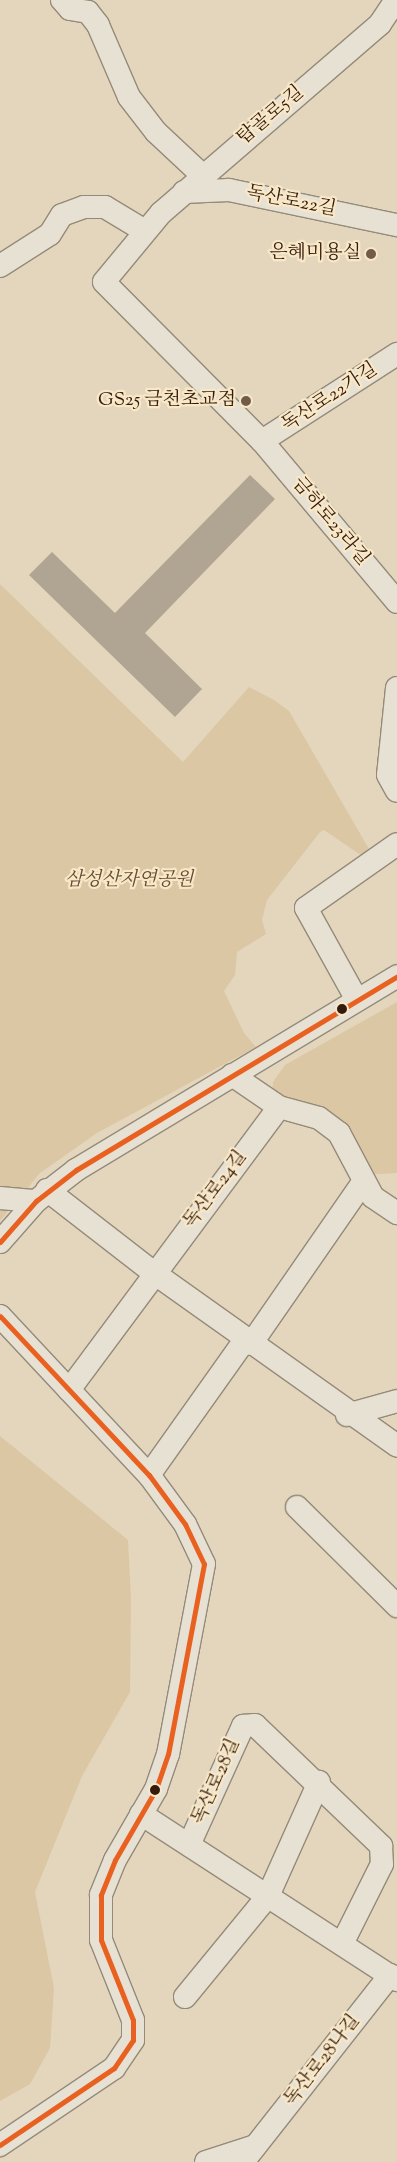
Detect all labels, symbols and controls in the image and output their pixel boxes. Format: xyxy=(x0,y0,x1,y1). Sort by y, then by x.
street label: 탑골로5길 xyxy=(233,82,309,150)
street label: 독산로22길 xyxy=(244,182,338,222)
place label: 은혜미용실 xyxy=(269,243,361,265)
marker: 은혜미용실 xyxy=(365,248,377,260)
street label: 독산로22가길 xyxy=(278,359,382,437)
place label: GS25 금천초교점 xyxy=(98,390,236,412)
marker: GS25 금천초교점 xyxy=(240,395,252,407)
street label: 금하로23라길 xyxy=(286,473,374,571)
park label: 삼성산자연공원 xyxy=(65,870,193,892)
unlabelled marker xyxy=(337,1004,347,1014)
street label: 독산로24길 xyxy=(179,1146,253,1234)
street label: 독산로28길 xyxy=(188,1735,246,1829)
unlabelled marker xyxy=(150,1785,160,1795)
street label: 독산로28나길 xyxy=(280,2011,366,2111)

